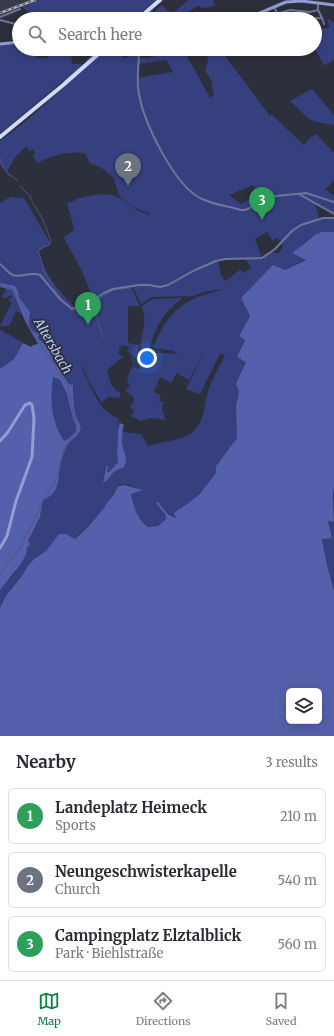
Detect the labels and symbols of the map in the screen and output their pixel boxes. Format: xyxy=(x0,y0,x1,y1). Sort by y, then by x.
pin: 2 xyxy=(115,153,141,186)
pin: 3 xyxy=(249,187,275,220)
pin: 1 xyxy=(75,292,101,325)
water label: Altersbach xyxy=(30,314,76,377)
your location xyxy=(137,348,157,368)

